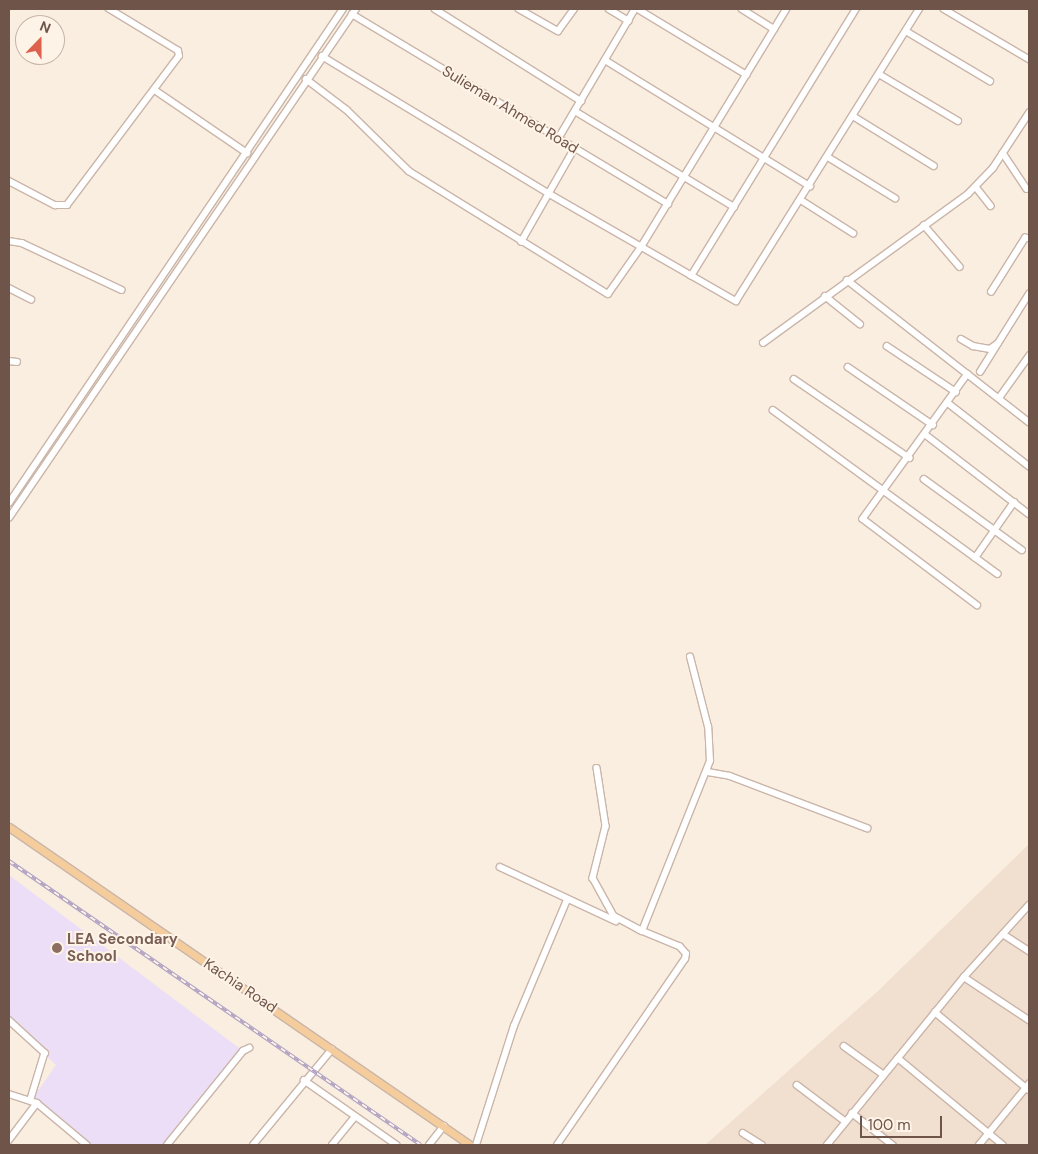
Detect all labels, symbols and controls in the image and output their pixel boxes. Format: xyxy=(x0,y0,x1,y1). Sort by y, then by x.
north arrow xyxy=(15,15,65,65)
text: N xyxy=(37,17,53,37)
street label: Sulieman Ahmed Road xyxy=(439,62,581,158)
place label: LEA Secondary School xyxy=(67,930,178,965)
marker: LEA Secondary School xyxy=(51,942,63,954)
street label: Kachia Road xyxy=(200,955,280,1017)
scale bar xyxy=(863,1106,946,1138)
text: 100 m xyxy=(868,1115,911,1135)

